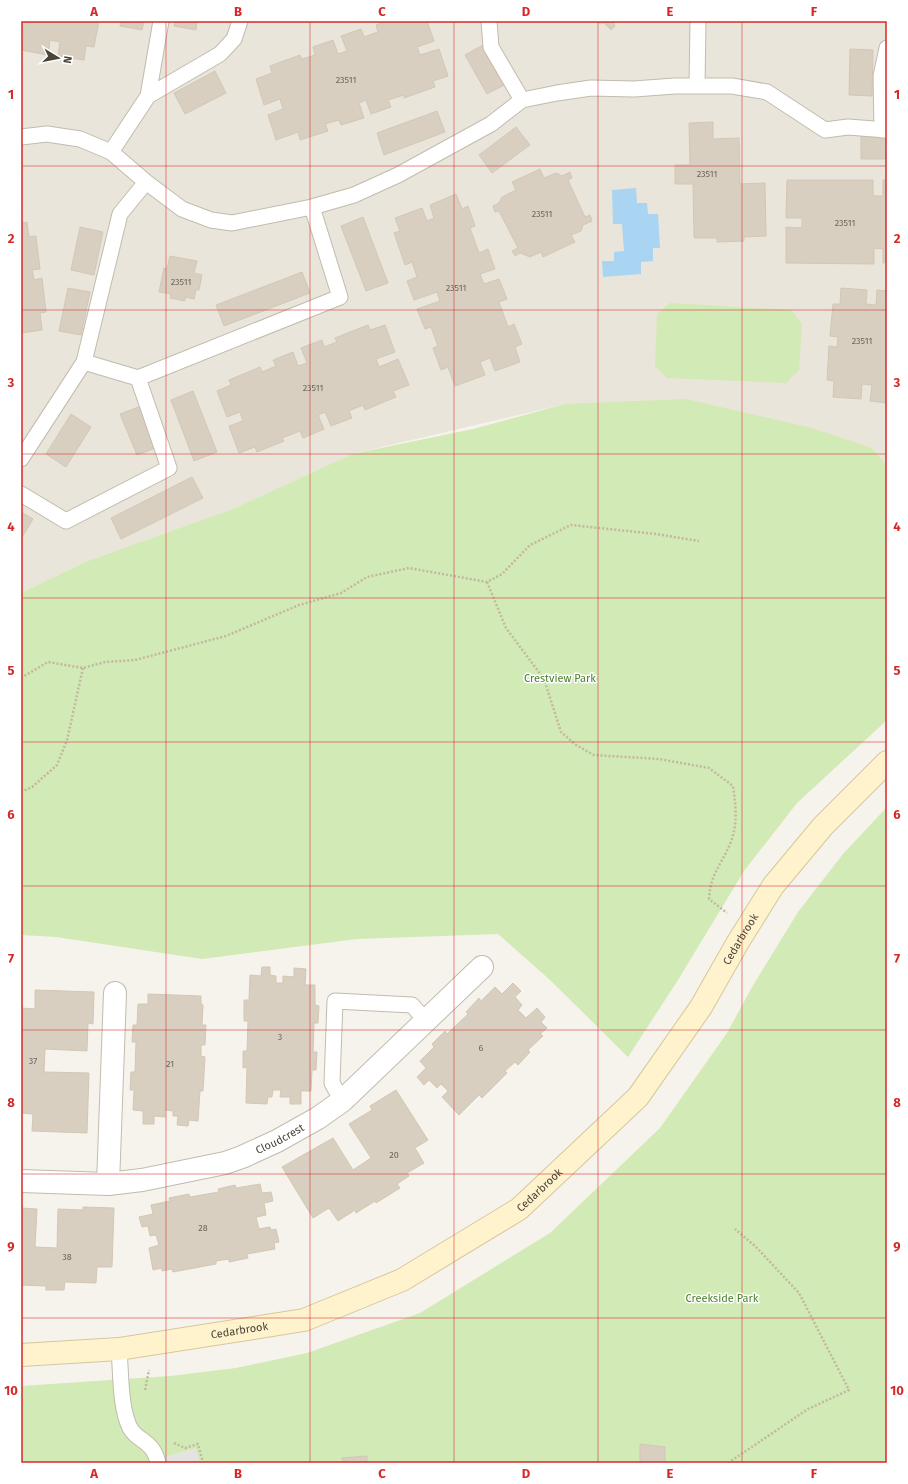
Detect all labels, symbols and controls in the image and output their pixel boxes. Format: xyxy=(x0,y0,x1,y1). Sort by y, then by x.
text: A xyxy=(89,4,98,19)
text: B xyxy=(234,4,242,19)
text: C xyxy=(378,4,386,19)
text: D xyxy=(522,4,531,19)
text: E xyxy=(667,4,674,19)
text: F xyxy=(811,4,818,19)
north arrow xyxy=(38,38,78,78)
text: N xyxy=(60,55,74,64)
house number: 23511 xyxy=(336,75,356,85)
text: 1 xyxy=(8,87,14,102)
text: 1 xyxy=(894,87,900,102)
house number: 23511 xyxy=(697,169,717,179)
house number: 23511 xyxy=(532,209,552,219)
house number: 23511 xyxy=(835,218,855,228)
text: 2 xyxy=(8,231,15,246)
text: 2 xyxy=(894,231,901,246)
house number: 23511 xyxy=(171,277,191,287)
house number: 23511 xyxy=(446,283,466,293)
house number: 23511 xyxy=(852,336,872,346)
text: 3 xyxy=(7,375,15,390)
text: 3 xyxy=(893,375,901,390)
house number: 23511 xyxy=(303,383,323,393)
text: 4 xyxy=(7,519,15,534)
text: 4 xyxy=(893,519,901,534)
text: 5 xyxy=(8,663,15,678)
text: 5 xyxy=(894,663,901,678)
park label: Crestview Park xyxy=(524,672,596,685)
text: 6 xyxy=(7,807,15,822)
text: 6 xyxy=(893,807,901,822)
street label: Cedarbrook xyxy=(720,911,761,967)
text: 7 xyxy=(8,951,14,966)
text: 7 xyxy=(894,951,900,966)
house number: 3 xyxy=(278,1032,282,1042)
house number: 6 xyxy=(479,1043,484,1053)
house number: 37 xyxy=(29,1056,37,1066)
house number: 21 xyxy=(166,1059,174,1069)
text: 8 xyxy=(7,1095,15,1110)
text: 8 xyxy=(893,1095,901,1110)
street label: Cloudcrest xyxy=(254,1121,307,1157)
house number: 20 xyxy=(389,1150,399,1160)
street label: Cedarbrook xyxy=(514,1166,565,1215)
house number: 28 xyxy=(198,1223,208,1233)
text: 9 xyxy=(7,1239,15,1254)
text: 9 xyxy=(893,1239,901,1254)
house number: 38 xyxy=(62,1252,72,1262)
park label: Creekside Park xyxy=(686,1292,759,1305)
street label: Cedarbrook xyxy=(210,1320,269,1342)
text: 10 xyxy=(4,1383,18,1398)
text: 10 xyxy=(890,1383,904,1398)
text: A xyxy=(89,1466,98,1481)
text: B xyxy=(234,1466,242,1481)
text: C xyxy=(378,1466,386,1481)
text: D xyxy=(522,1466,531,1481)
text: E xyxy=(667,1466,674,1481)
text: F xyxy=(811,1466,818,1481)

